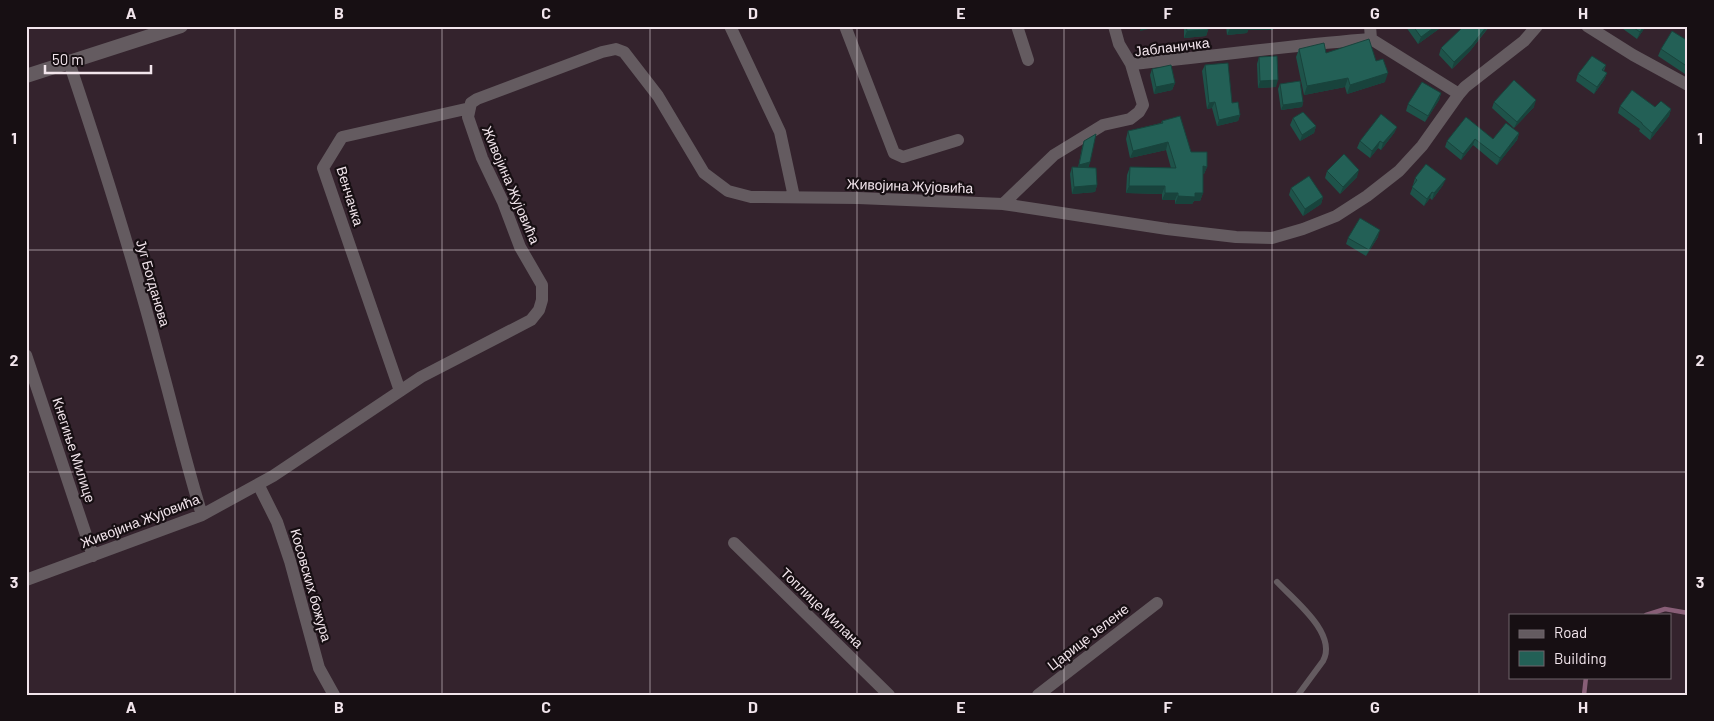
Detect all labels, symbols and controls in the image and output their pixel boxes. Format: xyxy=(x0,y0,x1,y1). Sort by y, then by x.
text: A xyxy=(126,3,137,22)
text: B xyxy=(334,3,344,22)
text: C xyxy=(541,3,551,22)
text: D xyxy=(748,3,758,22)
text: E xyxy=(956,3,966,22)
text: F xyxy=(1164,3,1173,22)
text: G xyxy=(1370,3,1380,22)
text: H xyxy=(1578,3,1588,22)
street label: Јабланичка xyxy=(1134,33,1211,60)
scale bar xyxy=(45,42,151,74)
text: 50 m xyxy=(52,50,84,68)
street label: Живојина Жујовића xyxy=(479,123,544,247)
text: 1 xyxy=(11,128,17,147)
text: 1 xyxy=(1697,128,1703,147)
street label: Венчачка xyxy=(333,164,368,228)
street label: Живојина Жујовића xyxy=(846,175,974,196)
street label: Југ Богданова xyxy=(133,237,174,329)
text: 2 xyxy=(10,350,19,369)
text: 2 xyxy=(1696,350,1705,369)
street label: Кнегиње Милице xyxy=(49,395,100,505)
street label: Живојина Жујовића xyxy=(78,490,202,551)
street label: Косовских божура xyxy=(287,527,336,643)
street label: Топлице Милана xyxy=(778,564,867,651)
text: 3 xyxy=(10,572,18,591)
text: 3 xyxy=(1696,572,1704,591)
street label: Царице Јелене xyxy=(1044,600,1132,674)
legend xyxy=(1509,614,1672,678)
text: Road xyxy=(1554,623,1587,641)
text: Building xyxy=(1554,649,1607,667)
text: A xyxy=(126,697,137,716)
text: B xyxy=(334,697,344,716)
text: C xyxy=(541,697,551,716)
text: D xyxy=(748,697,758,716)
text: E xyxy=(956,697,966,716)
text: F xyxy=(1164,697,1173,716)
text: G xyxy=(1370,697,1380,716)
text: H xyxy=(1578,697,1588,716)

